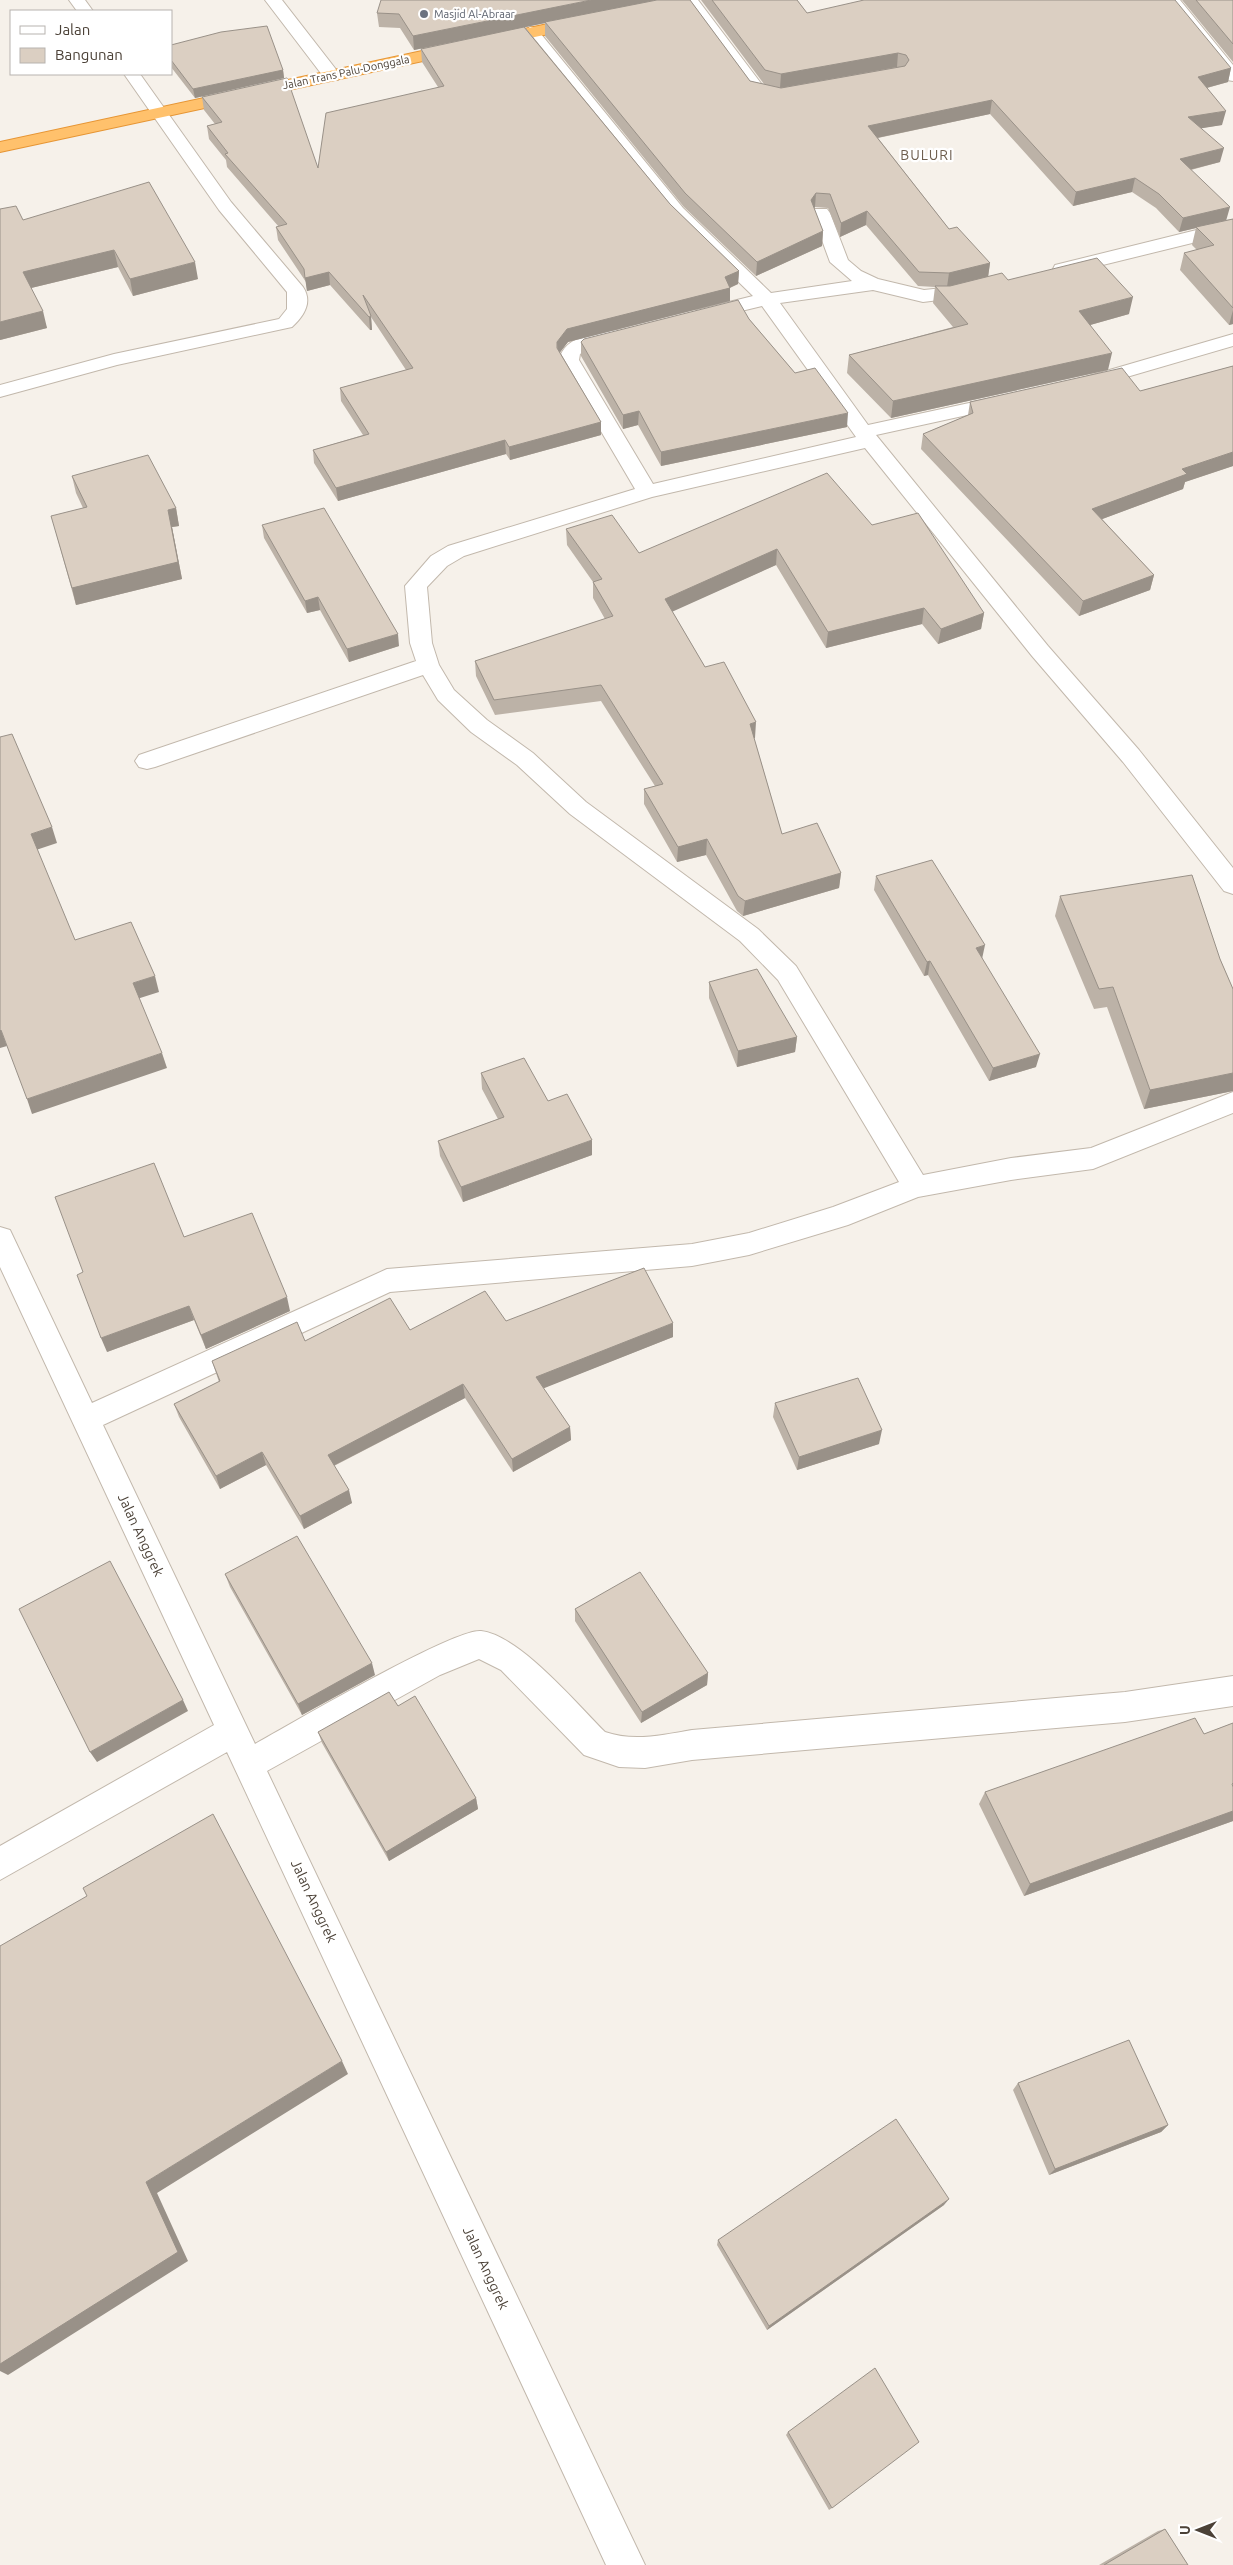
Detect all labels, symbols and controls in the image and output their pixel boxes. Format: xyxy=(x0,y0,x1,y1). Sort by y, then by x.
marker: Masjid Al-Abraar xyxy=(418,8,430,20)
place label: Masjid Al-Abraar xyxy=(434,8,516,20)
legend xyxy=(10,10,172,75)
text: Jalan xyxy=(55,21,90,38)
text: Bangunan xyxy=(55,46,123,63)
street label: Jalan Trans Palu-Donggala xyxy=(281,53,411,91)
district label: BULURI xyxy=(900,147,954,163)
street label: Jalan Anggrek xyxy=(115,1491,167,1579)
street label: Jalan Anggrek xyxy=(288,1857,340,1945)
street label: Jalan Anggrek xyxy=(460,2224,512,2312)
north arrow xyxy=(1173,2505,1223,2555)
text: U xyxy=(1177,2525,1193,2535)

